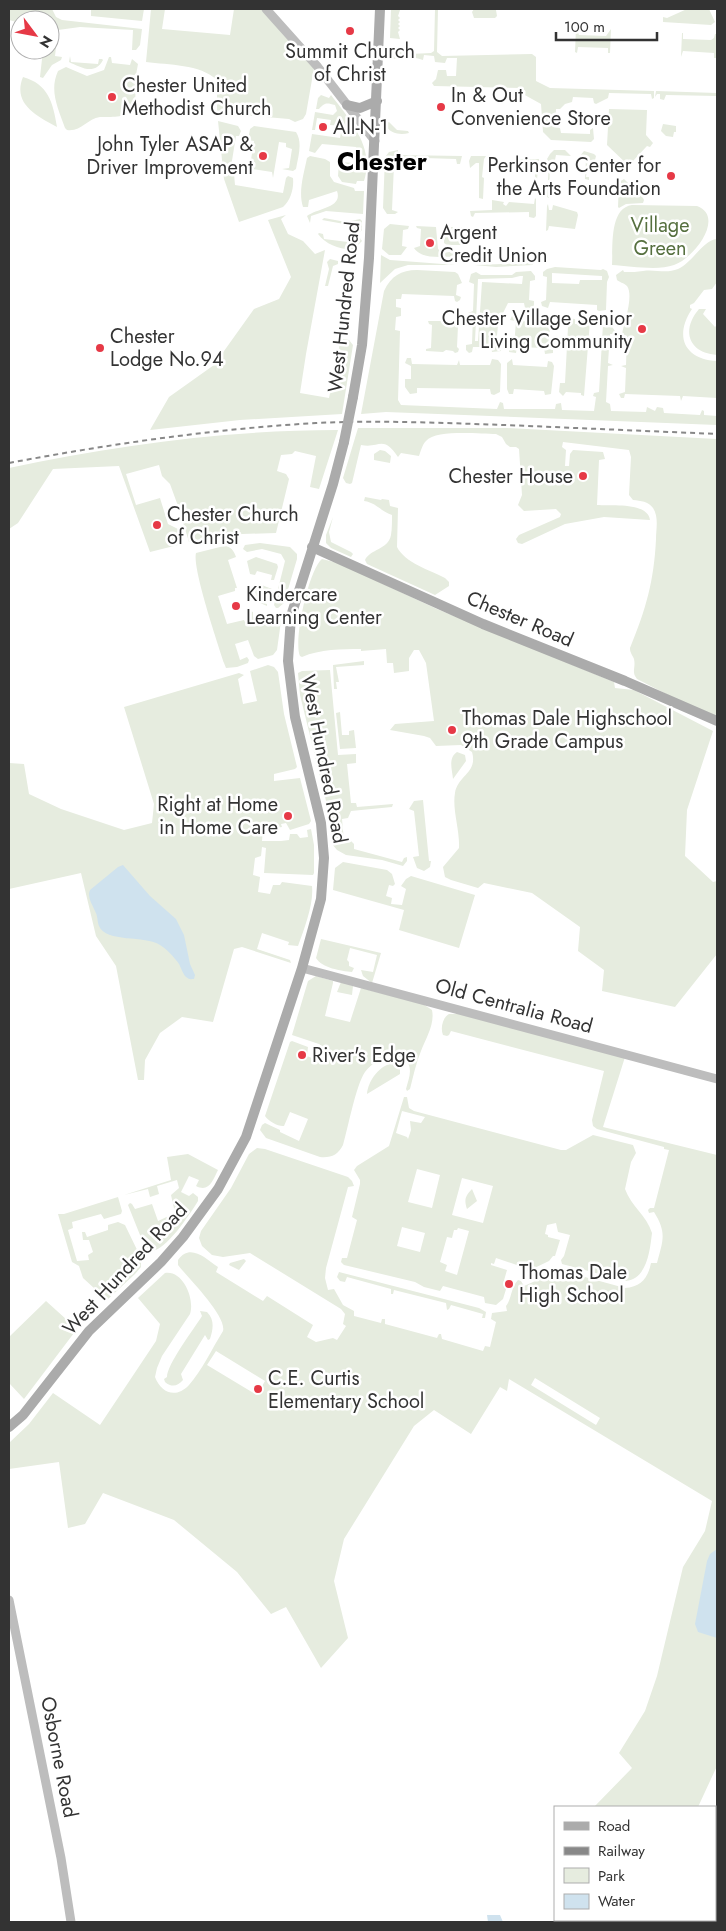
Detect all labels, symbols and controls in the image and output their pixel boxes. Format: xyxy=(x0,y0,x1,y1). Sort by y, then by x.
north arrow xyxy=(10,10,60,60)
scale bar xyxy=(556,10,657,42)
text: 100 m xyxy=(564,16,605,38)
marker: Summit Church of Christ xyxy=(344,25,356,37)
text: N xyxy=(35,32,57,52)
place label: Summit Church of Christ xyxy=(285,37,415,89)
place label: Chester United Methodist Church xyxy=(122,71,272,123)
place label: In & Out Convenience Store xyxy=(451,81,611,133)
marker: Chester United Methodist Church xyxy=(106,91,118,103)
marker: In & Out Convenience Store xyxy=(435,101,447,113)
place label: All-N-1 xyxy=(333,113,388,142)
marker: All-N-1 xyxy=(317,121,329,133)
place label: John Tyler ASAP & Driver Improvement xyxy=(87,130,253,182)
district label: Chester xyxy=(337,143,428,179)
marker: John Tyler ASAP & Driver Improvement xyxy=(257,150,269,162)
place label: Perkinson Center for the Arts Foundation xyxy=(488,151,661,203)
marker: Perkinson Center for the Arts Foundation xyxy=(665,170,677,182)
park label: Village Green xyxy=(631,211,689,263)
place label: Argent Credit Union xyxy=(440,218,548,270)
street label: West Hundred Road xyxy=(321,220,367,394)
marker: Argent Credit Union xyxy=(424,237,436,249)
place label: Chester Village Senior Living Community xyxy=(442,304,632,356)
place label: Chester Lodge No.94 xyxy=(110,322,224,374)
marker: Chester Village Senior Living Community xyxy=(636,323,648,335)
marker: Chester Lodge No.94 xyxy=(94,342,106,354)
place label: Chester House xyxy=(448,462,573,491)
marker: Chester House xyxy=(577,470,589,482)
place label: Chester Church of Christ xyxy=(167,500,299,552)
marker: Chester Church of Christ xyxy=(151,519,163,531)
place label: Kindercare Learning Center xyxy=(246,580,382,632)
street label: Chester Road xyxy=(462,583,578,655)
marker: Kindercare Learning Center xyxy=(230,600,242,612)
street label: West Hundred Road xyxy=(293,672,355,846)
place label: Thomas Dale Highschool 9th Grade Campus xyxy=(462,704,672,756)
marker: Thomas Dale Highschool 9th Grade Campus xyxy=(446,724,458,736)
place label: Right at Home in Home Care xyxy=(157,790,278,842)
marker: Right at Home in Home Care xyxy=(282,810,294,822)
street label: Old Centralia Road xyxy=(432,971,596,1041)
place label: River's Edge xyxy=(312,1041,416,1070)
marker: River's Edge xyxy=(296,1049,308,1061)
street label: West Hundred Road xyxy=(56,1196,194,1342)
place label: Thomas Dale High School xyxy=(519,1258,627,1310)
marker: Thomas Dale High School xyxy=(503,1278,515,1290)
place label: C.E. Curtis Elementary School xyxy=(268,1364,424,1416)
marker: C.E. Curtis Elementary School xyxy=(252,1383,264,1395)
street label: Osborne Road xyxy=(33,1694,85,1820)
legend xyxy=(554,1806,716,1921)
text: Road xyxy=(598,1815,630,1837)
text: Railway xyxy=(598,1840,645,1862)
text: Park xyxy=(598,1865,625,1887)
text: Water xyxy=(598,1890,636,1912)

